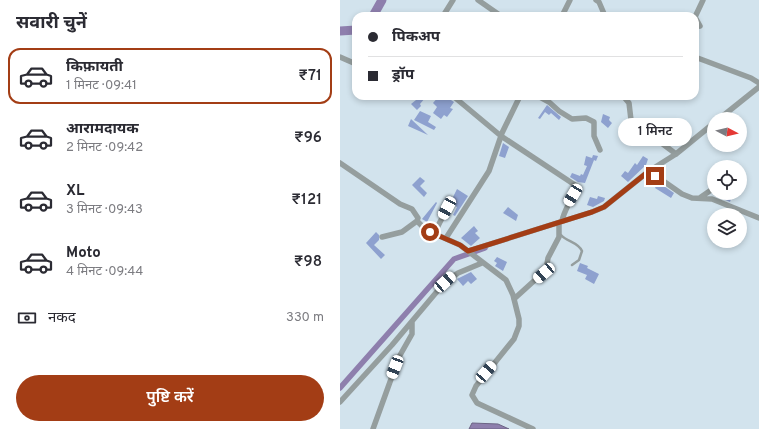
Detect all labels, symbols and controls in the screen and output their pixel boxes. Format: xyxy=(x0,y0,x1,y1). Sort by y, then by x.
text: सवारी चुनें xyxy=(16,12,87,35)
text: पिकअप xyxy=(392,28,440,47)
icon: car xyxy=(18,58,54,94)
text: किफ़ायती xyxy=(66,58,123,77)
text: ड्रॉप xyxy=(392,66,414,85)
text: ₹71 xyxy=(298,67,322,86)
text: 1 मिनट · 09:41 xyxy=(66,78,137,94)
north arrow xyxy=(707,112,747,152)
map controls xyxy=(707,112,747,248)
callout: 1 मिनट xyxy=(618,118,692,146)
icon: car xyxy=(18,120,54,156)
text: आरामदायक xyxy=(66,120,139,139)
text: 1 मिनट xyxy=(638,124,672,140)
text: ₹96 xyxy=(294,129,322,148)
text: 2 मिनट · 09:42 xyxy=(66,140,143,156)
button: locate xyxy=(707,160,747,200)
route end xyxy=(646,167,664,185)
icon: car xyxy=(18,182,54,218)
text: XL xyxy=(66,182,84,201)
car xyxy=(562,182,584,208)
text: ₹121 xyxy=(291,191,322,210)
car xyxy=(436,195,458,221)
text: 3 मिनट · 09:43 xyxy=(66,202,143,218)
button: layers xyxy=(707,208,747,248)
route start xyxy=(421,223,439,241)
icon: car xyxy=(18,244,54,280)
text: Moto xyxy=(66,244,101,263)
text: ₹98 xyxy=(294,253,322,272)
car xyxy=(531,261,557,285)
text: 4 मिनट · 09:44 xyxy=(66,264,143,280)
car xyxy=(432,270,458,294)
icon: cash xyxy=(16,307,38,329)
text: नकद xyxy=(48,309,76,328)
text: 330 m xyxy=(286,310,324,326)
car xyxy=(385,354,405,380)
car xyxy=(474,359,498,385)
button: पुष्टि करें xyxy=(16,375,324,421)

